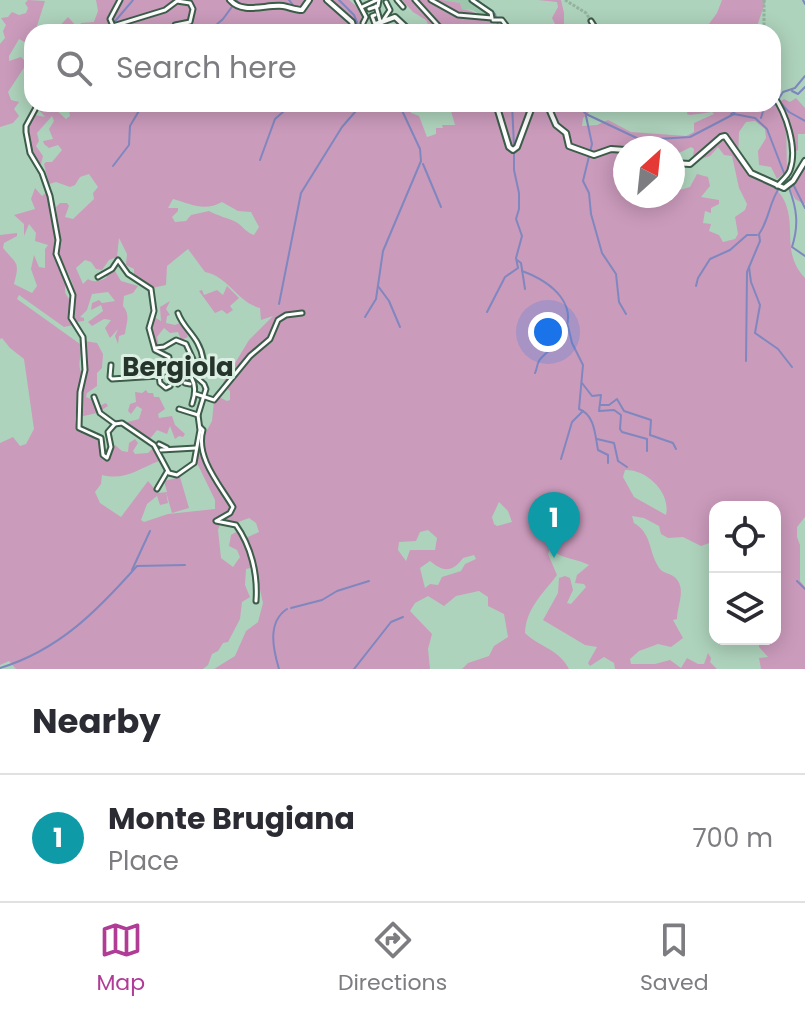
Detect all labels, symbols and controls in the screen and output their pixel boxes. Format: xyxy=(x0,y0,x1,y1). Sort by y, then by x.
search box xyxy=(24,24,781,112)
icon: search xyxy=(52,46,96,90)
text: Search here xyxy=(116,46,297,89)
north arrow xyxy=(613,136,685,208)
your location xyxy=(528,312,568,352)
district label: Bergiola xyxy=(122,349,234,385)
pin: 1 xyxy=(528,492,580,558)
map controls xyxy=(709,501,781,645)
button: locate xyxy=(709,501,781,573)
button: layers xyxy=(709,573,781,645)
text: Nearby xyxy=(32,697,161,745)
text: Monte Brugiana xyxy=(108,797,355,840)
text: 1 xyxy=(53,820,63,856)
text: 700 m xyxy=(692,820,773,856)
text: Place xyxy=(108,843,179,879)
tab: Map xyxy=(96,918,145,999)
tab: Directions xyxy=(338,918,447,999)
tab: Saved xyxy=(640,918,709,999)

